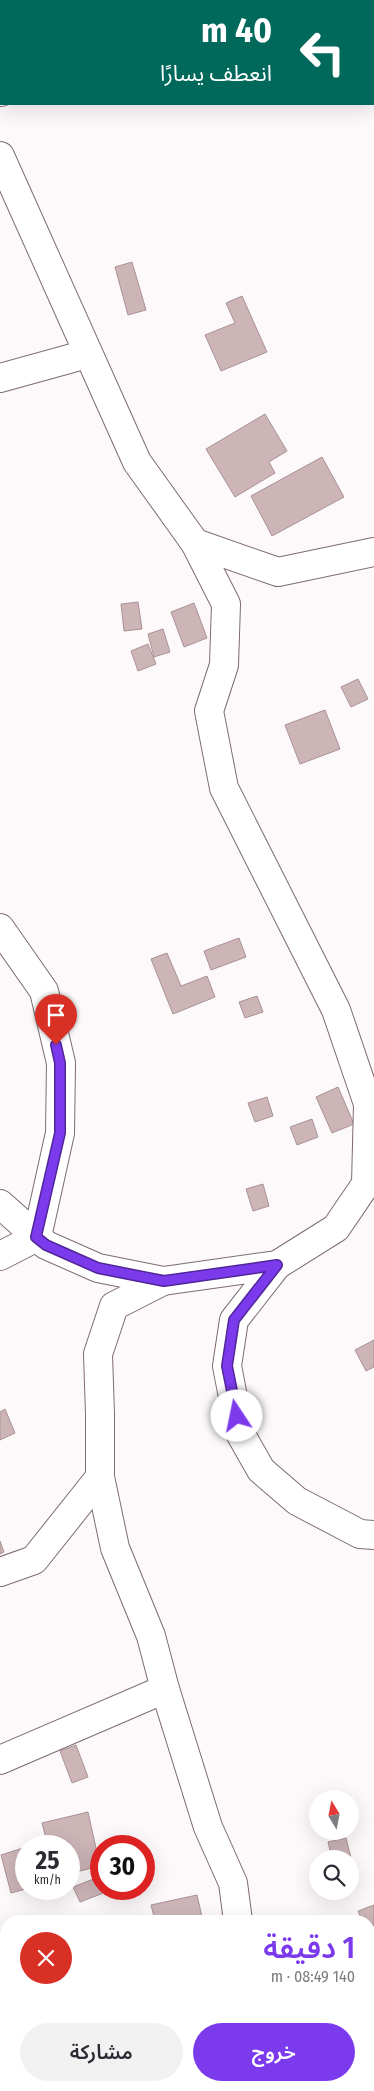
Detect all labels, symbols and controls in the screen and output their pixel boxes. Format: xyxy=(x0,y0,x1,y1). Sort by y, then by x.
text: 40 m xyxy=(201,9,272,51)
icon: left xyxy=(290,20,355,85)
text: انعطف يسارًا xyxy=(160,60,272,87)
pin xyxy=(35,994,77,1045)
icon: arrive xyxy=(42,1001,70,1029)
position arrow xyxy=(210,1389,262,1441)
north arrow xyxy=(309,1790,359,1840)
map controls xyxy=(309,1790,359,1900)
speed limit sign: 30 xyxy=(90,1835,155,1900)
text: 25 xyxy=(36,1846,59,1876)
button: search xyxy=(309,1850,359,1900)
text: km/h xyxy=(34,1873,61,1887)
text: 1 دقيقة xyxy=(263,1930,355,1966)
button: close xyxy=(20,1932,72,1984)
text: 140 m · 08:49 xyxy=(271,1967,355,1986)
button: مشاركة xyxy=(20,2023,183,2081)
button: خروج xyxy=(193,2023,355,2081)

